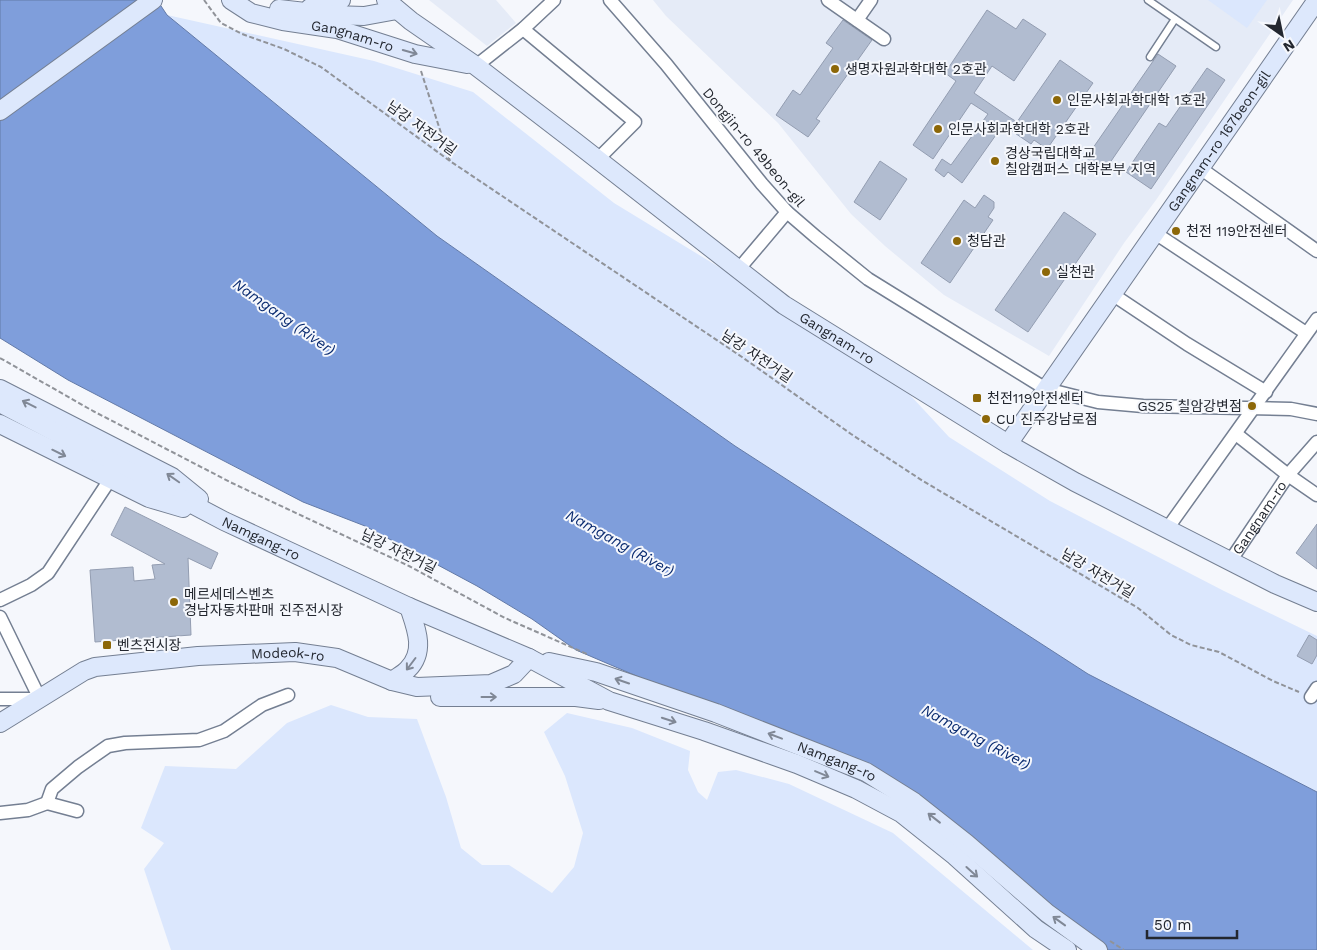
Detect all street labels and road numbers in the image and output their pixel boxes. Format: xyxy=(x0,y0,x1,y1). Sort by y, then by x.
street label: Gangnam-ro xyxy=(310,17,396,55)
street label: Gangnam-ro 167beon-gil xyxy=(1164,67,1274,215)
street label: Dongjin-ro 49beon-gil xyxy=(700,84,809,210)
street label: 남강 자전거길 xyxy=(384,97,460,159)
street label: Gangnam-ro xyxy=(797,309,877,367)
street label: 남강 자전거길 xyxy=(719,326,795,386)
street label: Gangnam-ro xyxy=(1229,478,1290,557)
street label: Namgang-ro xyxy=(220,513,302,563)
street label: 남강 자전거길 xyxy=(359,526,439,576)
street label: 남강 자전거길 xyxy=(1059,545,1137,601)
street label: Modeok-ro xyxy=(251,644,326,664)
street label: Namgang-ro xyxy=(795,738,880,785)

